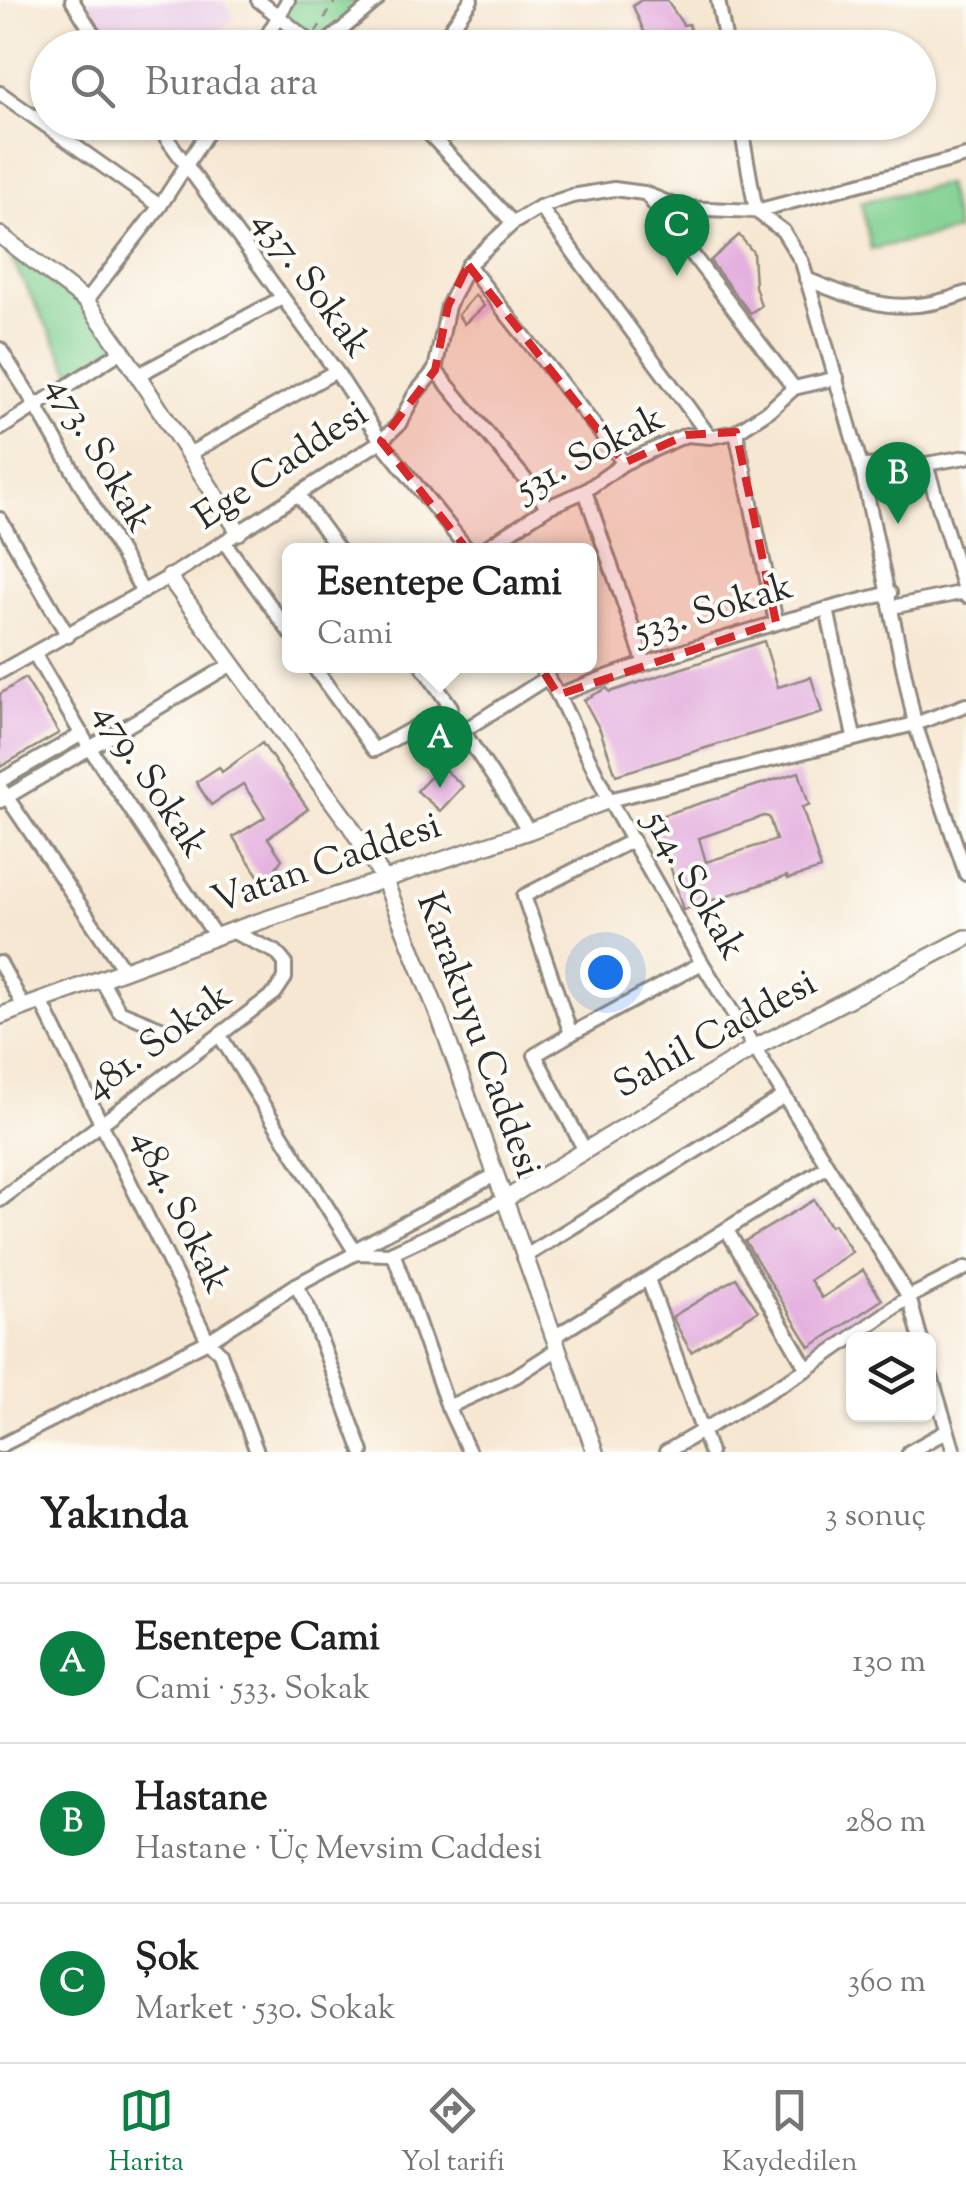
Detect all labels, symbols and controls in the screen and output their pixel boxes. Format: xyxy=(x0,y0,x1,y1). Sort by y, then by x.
search box xyxy=(30,30,936,140)
icon: search xyxy=(65,58,120,113)
text: Burada ara xyxy=(145,58,318,112)
pin: C xyxy=(644,194,710,276)
street label: 437. Sokak xyxy=(238,200,382,371)
street label: 473. Sokak xyxy=(31,366,165,544)
street label: Ege Caddesi xyxy=(184,389,380,545)
street label: 531. Sokak xyxy=(505,393,675,518)
pin: B xyxy=(866,442,930,524)
popup xyxy=(282,543,597,673)
text: Esentepe Cami xyxy=(317,558,562,612)
street label: 533. Sokak xyxy=(626,561,800,661)
text: Cami xyxy=(317,612,393,658)
street label: 479. Sokak xyxy=(78,693,220,870)
pin: A xyxy=(408,706,472,788)
street label: 514. Sokak xyxy=(627,799,758,971)
street label: Vatan Caddesi xyxy=(205,801,449,929)
street label: Karakuyu Caddesi xyxy=(400,886,554,1186)
your location xyxy=(580,947,631,998)
street label: Sahil Caddesi xyxy=(605,958,827,1114)
street label: 481. Sokak xyxy=(74,971,244,1115)
street label: 484. Sokak xyxy=(116,1121,242,1304)
map controls xyxy=(846,1332,936,1422)
button: layers xyxy=(846,1332,936,1422)
text: Yakında xyxy=(40,1487,189,1547)
text: 3 sonuç xyxy=(825,1494,926,1540)
text: Esentepe Cami xyxy=(135,1613,380,1667)
text: A xyxy=(60,1640,85,1686)
text: 130 m xyxy=(852,1640,926,1686)
text: Cami · 533. Sokak xyxy=(135,1667,370,1713)
text: Hastane xyxy=(135,1773,268,1827)
text: B xyxy=(62,1800,83,1846)
text: 280 m xyxy=(845,1800,926,1846)
text: Hastane · Üç Mevsim Caddesi xyxy=(135,1827,542,1873)
text: Şok xyxy=(135,1933,199,1987)
text: C xyxy=(60,1960,85,2006)
text: 360 m xyxy=(847,1960,926,2006)
text: Market · 530. Sokak xyxy=(135,1987,395,2033)
tab: Harita xyxy=(108,2083,184,2183)
tab: Yol tarifi xyxy=(401,2083,505,2183)
tab: Kaydedilen xyxy=(722,2083,858,2183)

